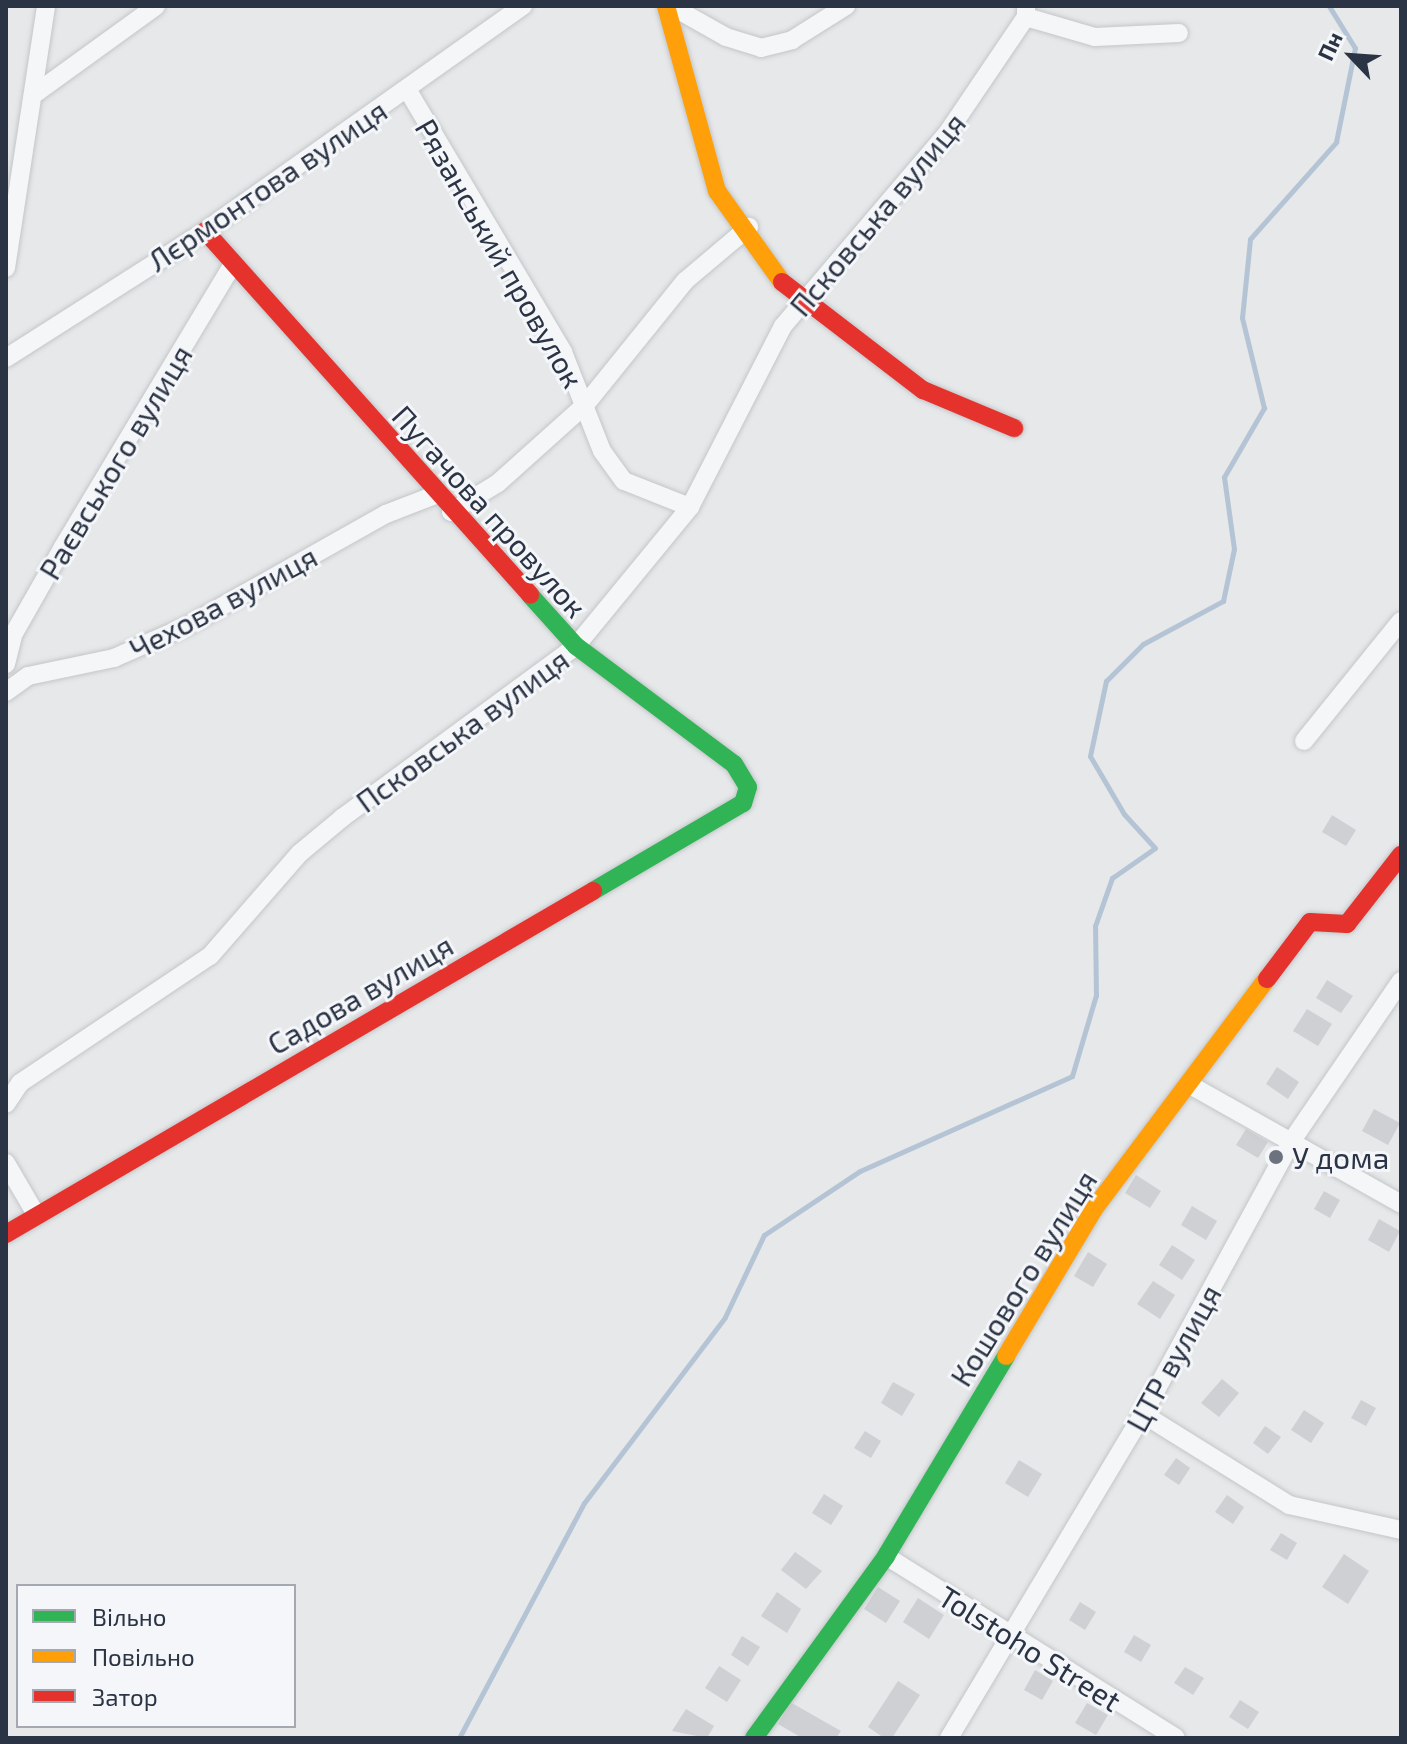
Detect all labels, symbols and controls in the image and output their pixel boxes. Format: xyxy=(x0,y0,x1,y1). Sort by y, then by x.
north arrow xyxy=(1311,16,1391,96)
text: Пн xyxy=(1311,27,1347,64)
street label: Лєрмонтова вулиця xyxy=(141,92,393,278)
street label: Псковська вулиця xyxy=(782,105,972,323)
street label: Рязанський провулок xyxy=(408,112,592,394)
street label: Раєвського вулиця xyxy=(31,338,199,586)
street label: Пугачова провулок xyxy=(385,398,595,624)
street label: Чехова вулиця xyxy=(123,538,323,666)
street label: Псковська вулиця xyxy=(349,641,575,819)
street label: Садова вулиця xyxy=(261,926,459,1062)
place label: У дома xyxy=(1292,1139,1389,1175)
marker: У дома xyxy=(1267,1148,1285,1166)
street label: Кошового вулиця xyxy=(942,1164,1104,1392)
street label: ЦТР вулиця xyxy=(1118,1278,1228,1438)
street label: Tolstoho Street xyxy=(932,1578,1128,1718)
legend xyxy=(16,1584,296,1728)
text: Вільно xyxy=(92,1602,166,1631)
text: Повільно xyxy=(92,1642,195,1671)
text: Затор xyxy=(92,1682,158,1711)

